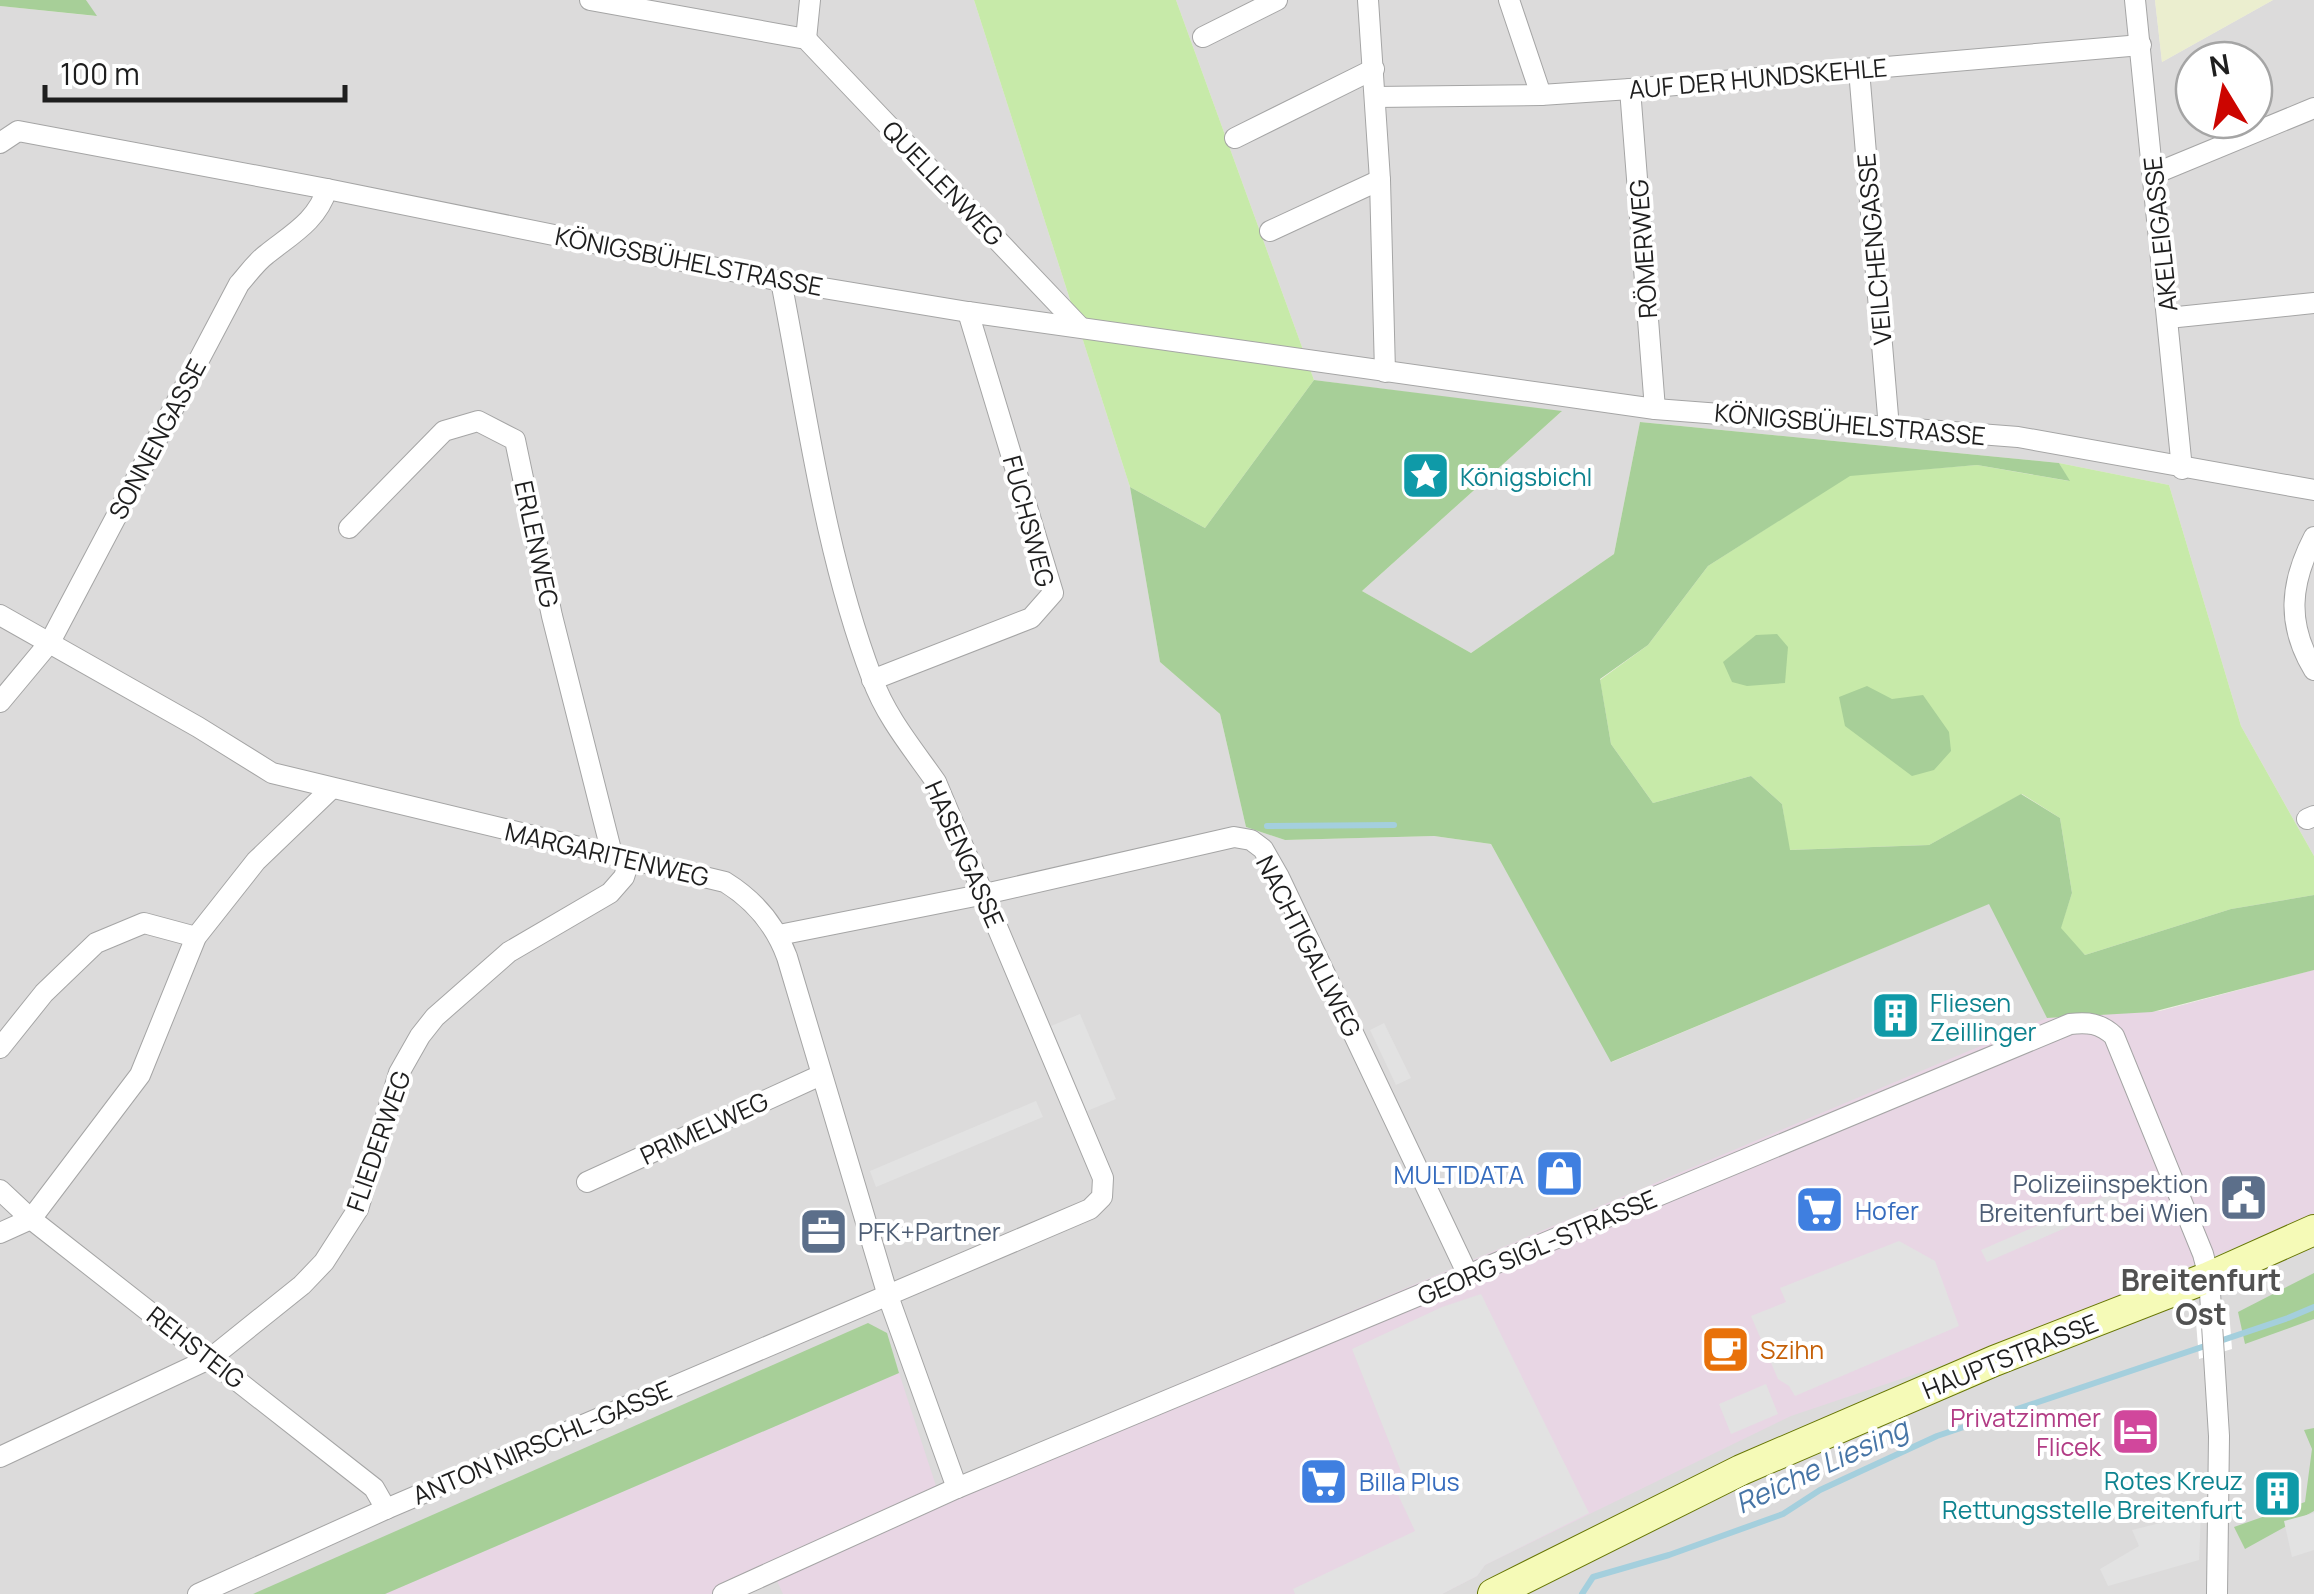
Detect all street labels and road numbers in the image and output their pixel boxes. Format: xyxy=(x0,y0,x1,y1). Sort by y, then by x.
street label: AUF DER HUNDSKEHLE xyxy=(1627,49,1889,107)
street label: QUELLENWEG xyxy=(874,113,1012,253)
street label: VEILCHENGASSE xyxy=(1848,152,1900,346)
street label: AKELEIGASSE xyxy=(2134,155,2186,313)
street label: RÖMERWEG xyxy=(1621,178,1665,320)
street label: KÖNIGSBÜHELSTRASSE xyxy=(552,218,826,304)
street label: SONNENGASSE xyxy=(100,353,214,525)
street label: KÖNIGSBÜHELSTRASSE xyxy=(1713,395,1987,453)
street label: FUCHSWEG xyxy=(995,451,1063,591)
street label: ERLENWEG xyxy=(507,477,567,611)
street label: HASENGASSE xyxy=(917,775,1013,933)
street label: MARGARITENWEG xyxy=(502,814,712,894)
street label: NACHTIGALLWEG xyxy=(1248,849,1370,1043)
street label: FLIEDERWEG xyxy=(338,1066,418,1216)
street label: PRIMELWEG xyxy=(634,1083,774,1173)
street label: GEORG SIGL-STRASSE xyxy=(1412,1181,1662,1313)
street label: REHSTEIG xyxy=(140,1298,252,1396)
street label: HAUPTSTRASSE xyxy=(1917,1305,2103,1407)
street label: ANTON NIRSCHL-GASSE xyxy=(407,1372,677,1512)

